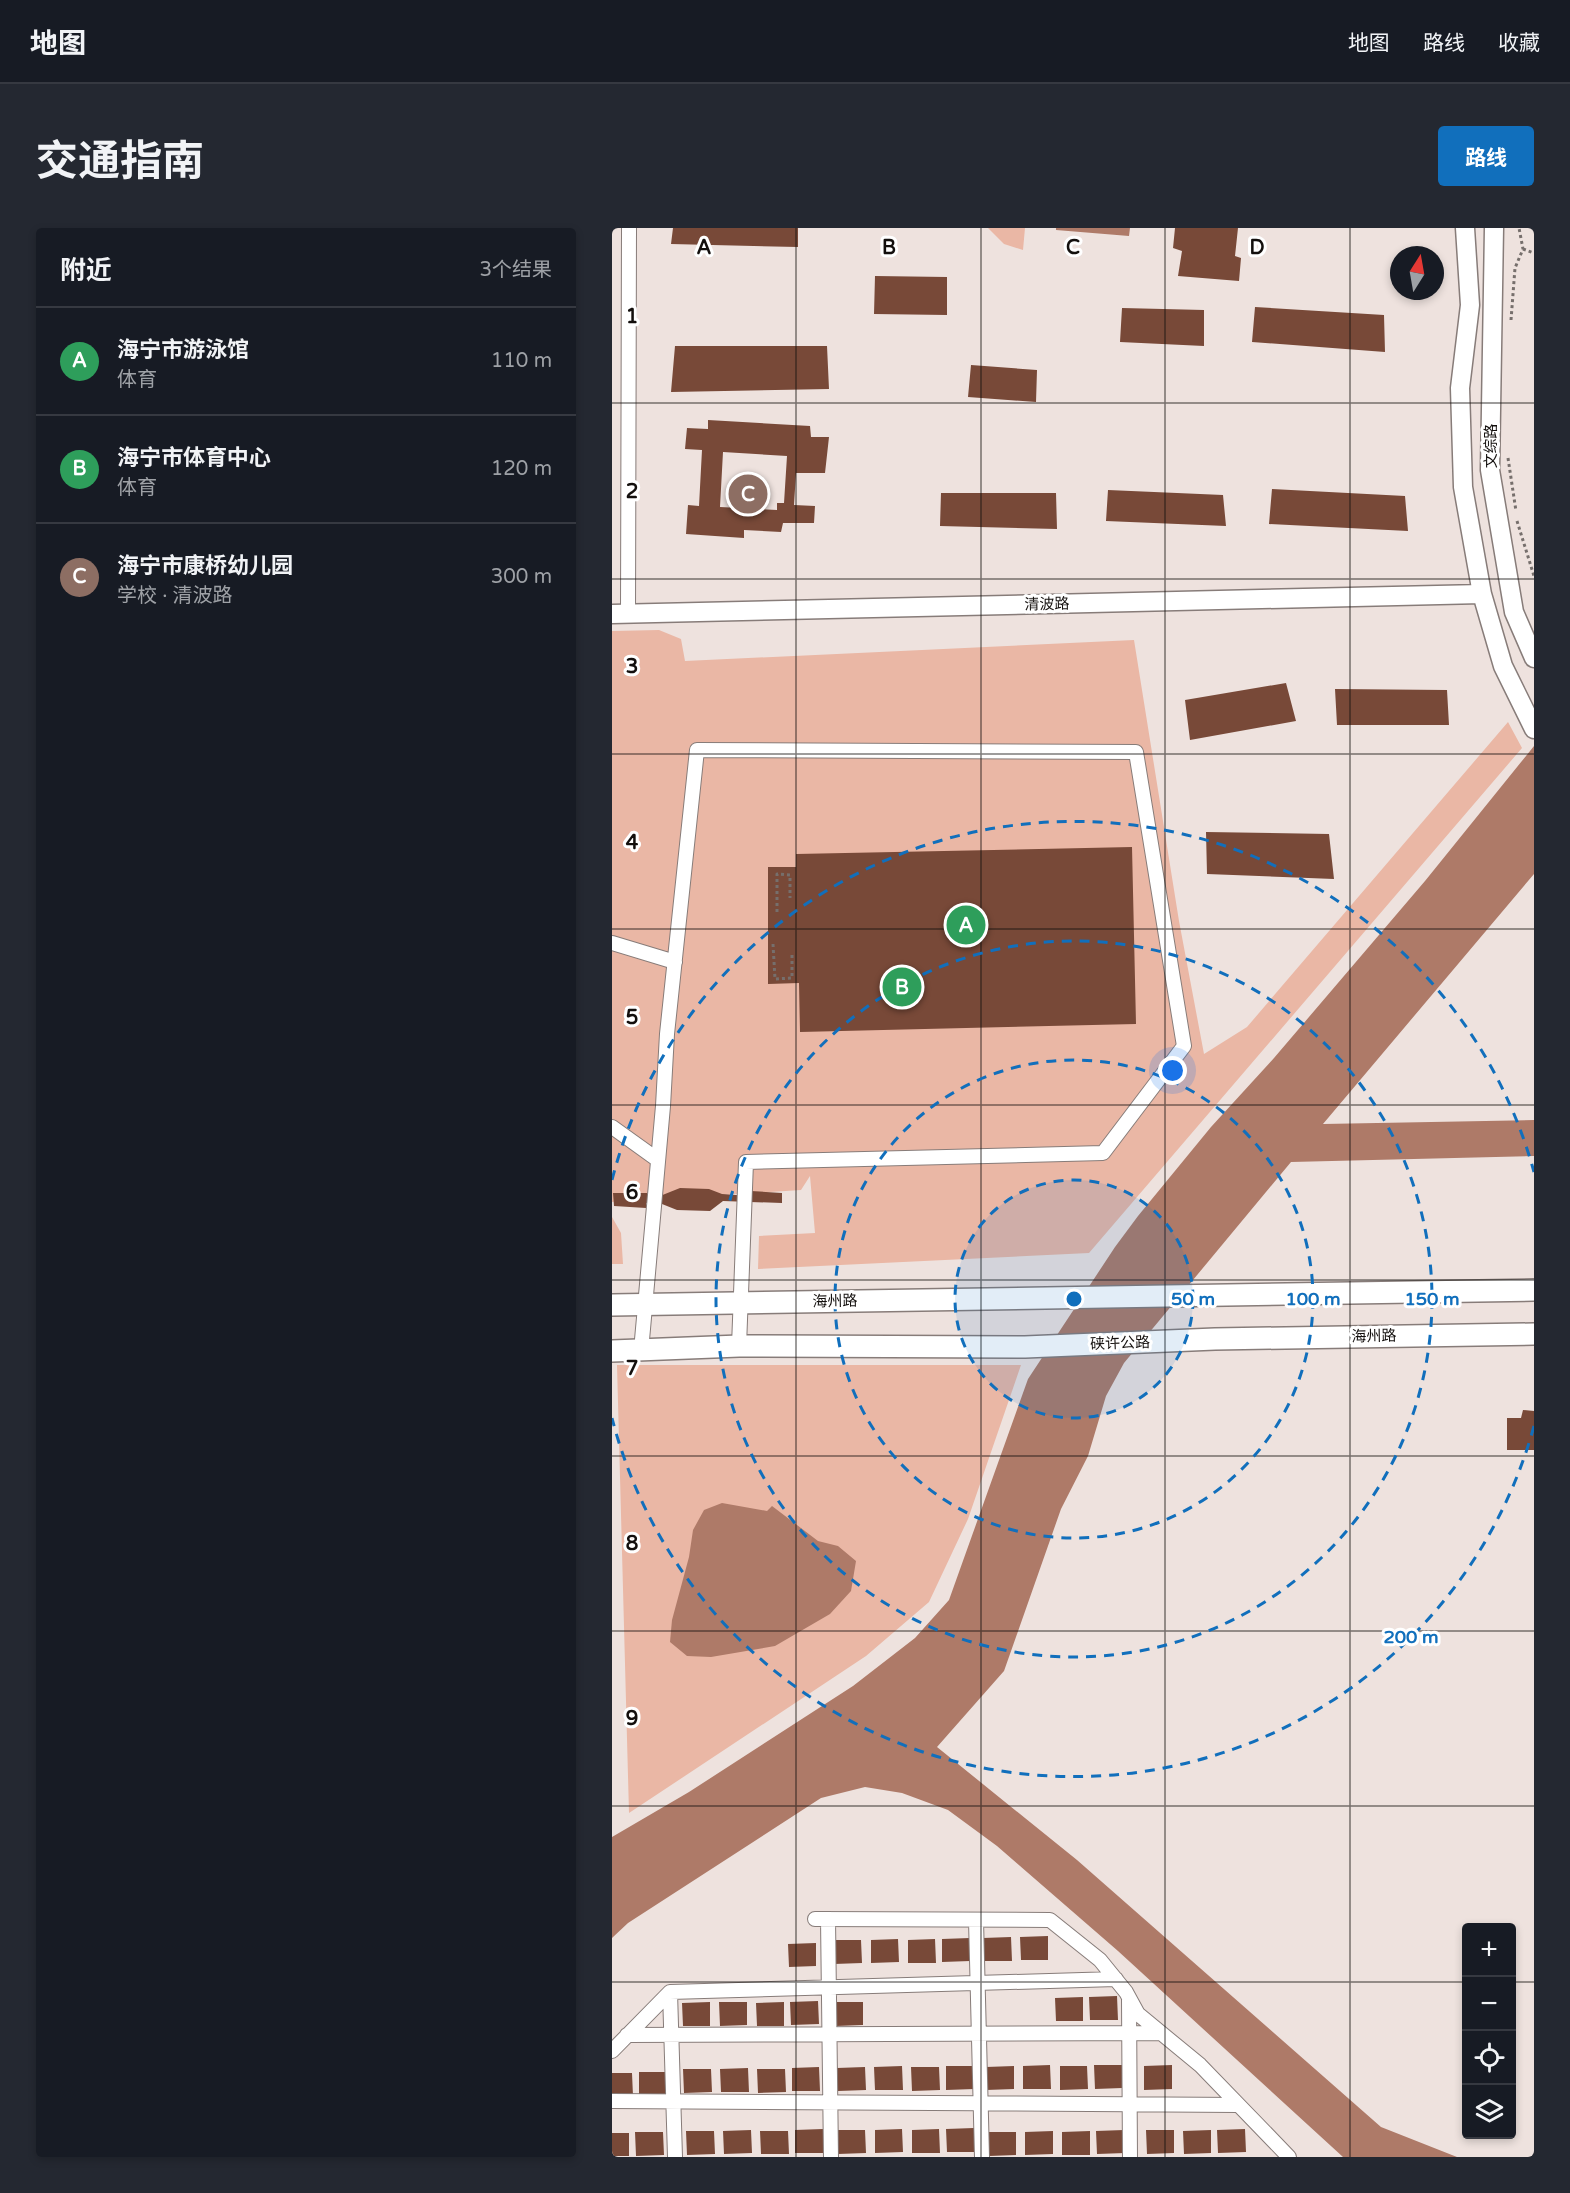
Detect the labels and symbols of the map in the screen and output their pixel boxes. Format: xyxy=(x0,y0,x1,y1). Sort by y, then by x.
text: A xyxy=(697,236,712,260)
text: B xyxy=(882,236,896,260)
text: C xyxy=(1066,236,1080,260)
text: D xyxy=(1249,236,1265,260)
north arrow xyxy=(1390,246,1444,300)
text: 1 xyxy=(626,305,638,329)
street label: 文综路 xyxy=(1482,423,1500,469)
pin: C xyxy=(728,472,768,516)
text: 2 xyxy=(626,480,638,504)
street label: 清波路 xyxy=(1024,595,1070,613)
text: 3 xyxy=(626,655,638,679)
text: 4 xyxy=(626,831,639,855)
pin: A xyxy=(946,902,986,948)
pin: B xyxy=(882,964,922,1010)
text: 5 xyxy=(626,1006,638,1030)
your location xyxy=(1158,1056,1187,1085)
text: 6 xyxy=(626,1181,638,1205)
text: 50 m xyxy=(1171,1288,1215,1310)
text: 100 m xyxy=(1285,1288,1341,1310)
text: 150 m xyxy=(1404,1288,1460,1310)
centre of rings xyxy=(1064,1289,1084,1309)
street label: 海州路 xyxy=(812,1292,858,1310)
street label: 海州路 xyxy=(1351,1327,1397,1345)
street label: 硖许公路 xyxy=(1090,1333,1150,1353)
text: 7 xyxy=(626,1357,638,1381)
text: 8 xyxy=(626,1532,638,1556)
text: 200 m xyxy=(1383,1626,1439,1648)
text: 9 xyxy=(626,1707,638,1731)

